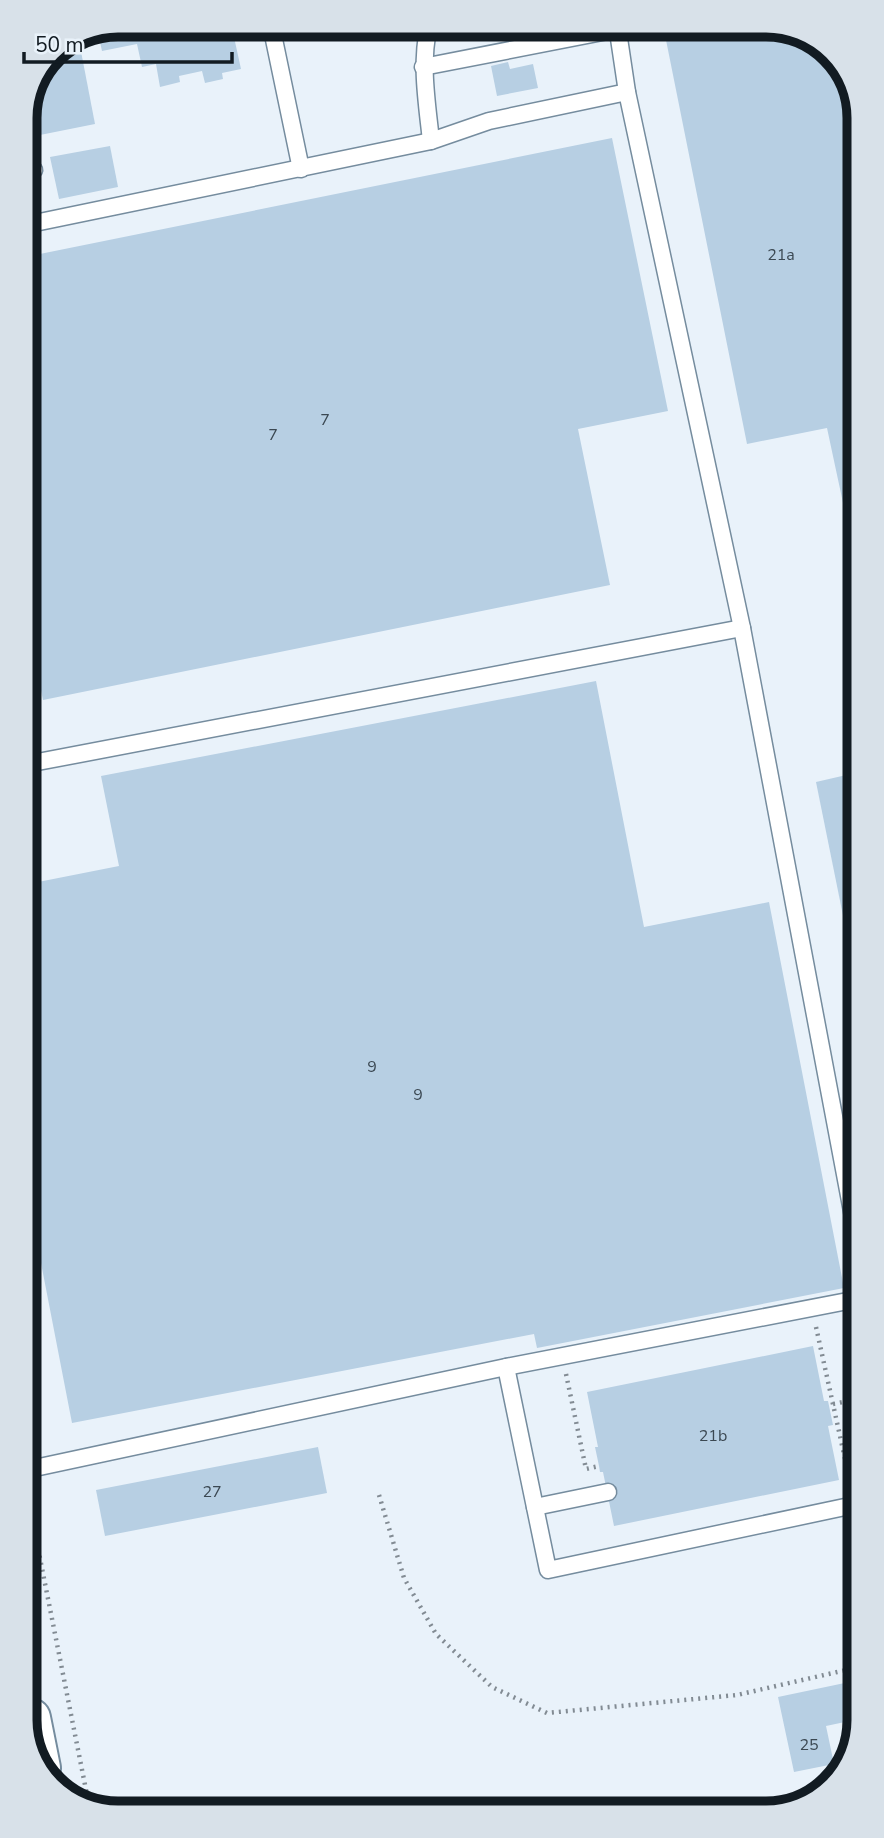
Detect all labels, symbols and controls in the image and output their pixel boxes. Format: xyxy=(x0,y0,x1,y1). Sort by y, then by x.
scale bar xyxy=(24,21,233,65)
text: 50 m xyxy=(35,31,84,59)
house number: 21a xyxy=(767,244,795,266)
house number: 7 xyxy=(320,409,330,431)
house number: 7 xyxy=(268,424,278,446)
house number: 9 xyxy=(367,1056,377,1078)
house number: 9 xyxy=(413,1084,423,1106)
house number: 21b xyxy=(699,1425,727,1447)
house number: 27 xyxy=(202,1481,222,1503)
house number: 25 xyxy=(799,1734,819,1756)

